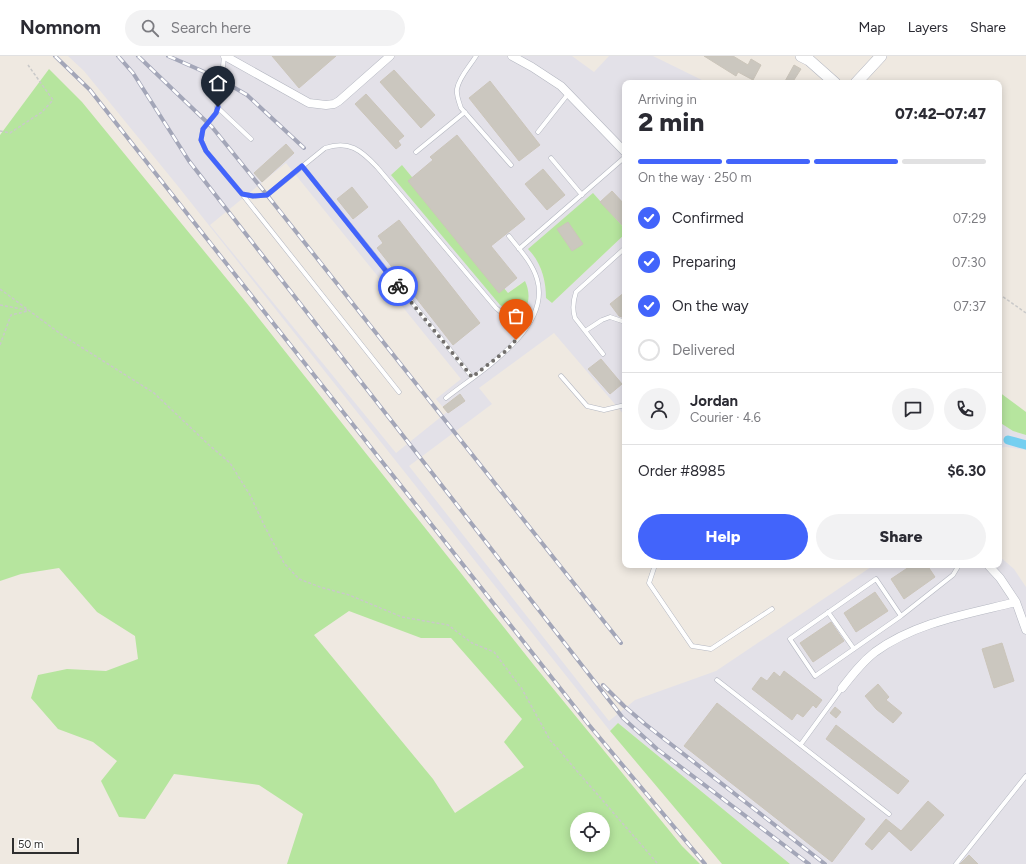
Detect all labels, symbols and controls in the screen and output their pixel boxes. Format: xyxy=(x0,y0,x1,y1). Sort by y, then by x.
search box xyxy=(125,10,405,46)
text: Nomnom xyxy=(20,16,101,39)
icon: search xyxy=(139,17,161,39)
text: Search here xyxy=(171,19,251,37)
text: Map xyxy=(858,19,886,36)
text: Layers xyxy=(908,19,948,36)
text: Share xyxy=(970,19,1006,36)
pin xyxy=(201,66,235,107)
icon: home xyxy=(207,72,229,94)
text: Arriving in xyxy=(638,92,697,107)
text: 07:42–07:47 xyxy=(895,105,986,123)
text: 2 min xyxy=(638,106,704,138)
text: On the way · 250 m xyxy=(638,170,752,185)
icon: check xyxy=(638,207,660,229)
text: Confirmed xyxy=(672,209,744,227)
text: 07:29 xyxy=(953,211,986,226)
icon: check xyxy=(638,251,660,273)
text: Preparing xyxy=(672,253,736,271)
text: 07:30 xyxy=(952,255,986,270)
courier xyxy=(378,266,418,306)
icon: bike xyxy=(387,275,409,297)
icon: check xyxy=(638,295,660,317)
text: On the way xyxy=(672,297,749,315)
pin xyxy=(499,299,533,340)
text: 07:37 xyxy=(953,299,986,314)
icon: bag xyxy=(505,305,527,327)
text: Delivered xyxy=(672,341,735,359)
button: person xyxy=(638,388,680,430)
button: chat xyxy=(892,388,934,430)
button: phone xyxy=(944,388,986,430)
text: Jordan xyxy=(690,392,738,410)
text: Courier · 4.6 xyxy=(690,410,761,425)
text: Order #8985 xyxy=(638,462,725,480)
text: $6.30 xyxy=(947,462,986,480)
button: Help xyxy=(638,514,808,560)
button: Share xyxy=(816,514,986,560)
map controls xyxy=(570,812,610,852)
button: locate xyxy=(570,812,610,852)
scale bar xyxy=(12,836,79,855)
text: 50 m xyxy=(18,838,43,851)

